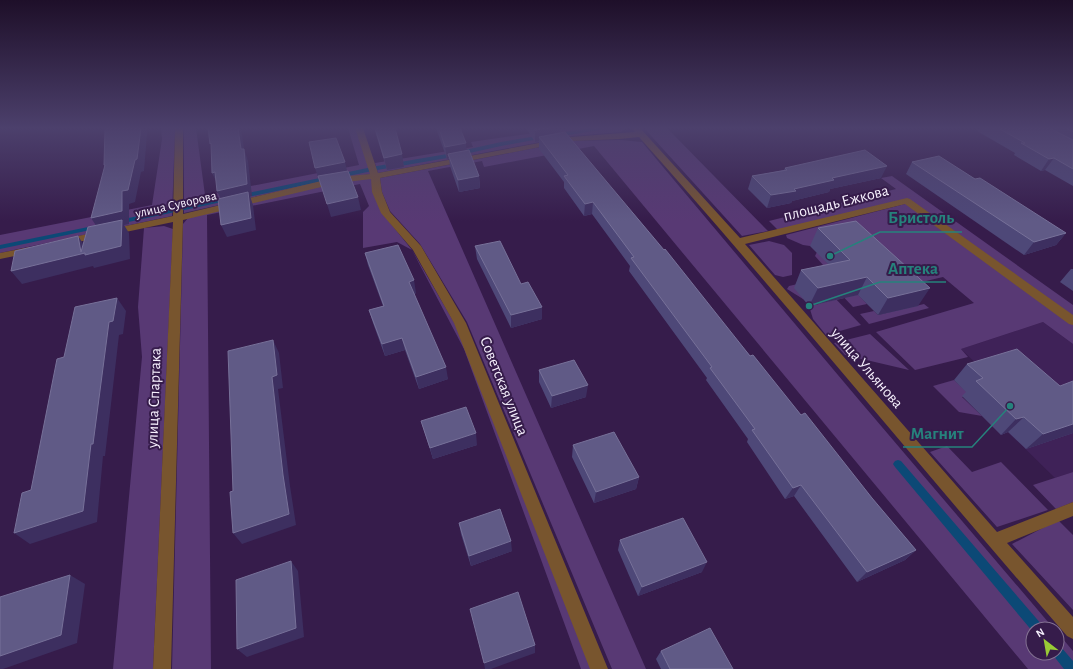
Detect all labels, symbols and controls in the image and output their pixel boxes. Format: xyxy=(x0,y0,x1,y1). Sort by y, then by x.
street label: площадь Ежкова xyxy=(782,182,890,224)
street label: улица Суворова xyxy=(133,189,218,221)
callout: Бристоль xyxy=(880,203,962,232)
text: Бристоль xyxy=(888,209,954,226)
callout: Аптека xyxy=(880,253,946,282)
text: Аптека xyxy=(888,260,938,277)
street label: улица Ульянова xyxy=(826,324,906,412)
street label: Советская улица xyxy=(476,334,531,438)
street label: улица Спартака xyxy=(144,348,165,449)
callout: Магнит xyxy=(903,418,972,447)
text: Магнит xyxy=(910,425,964,442)
north arrow xyxy=(1025,621,1065,661)
text: N xyxy=(1034,626,1046,640)

